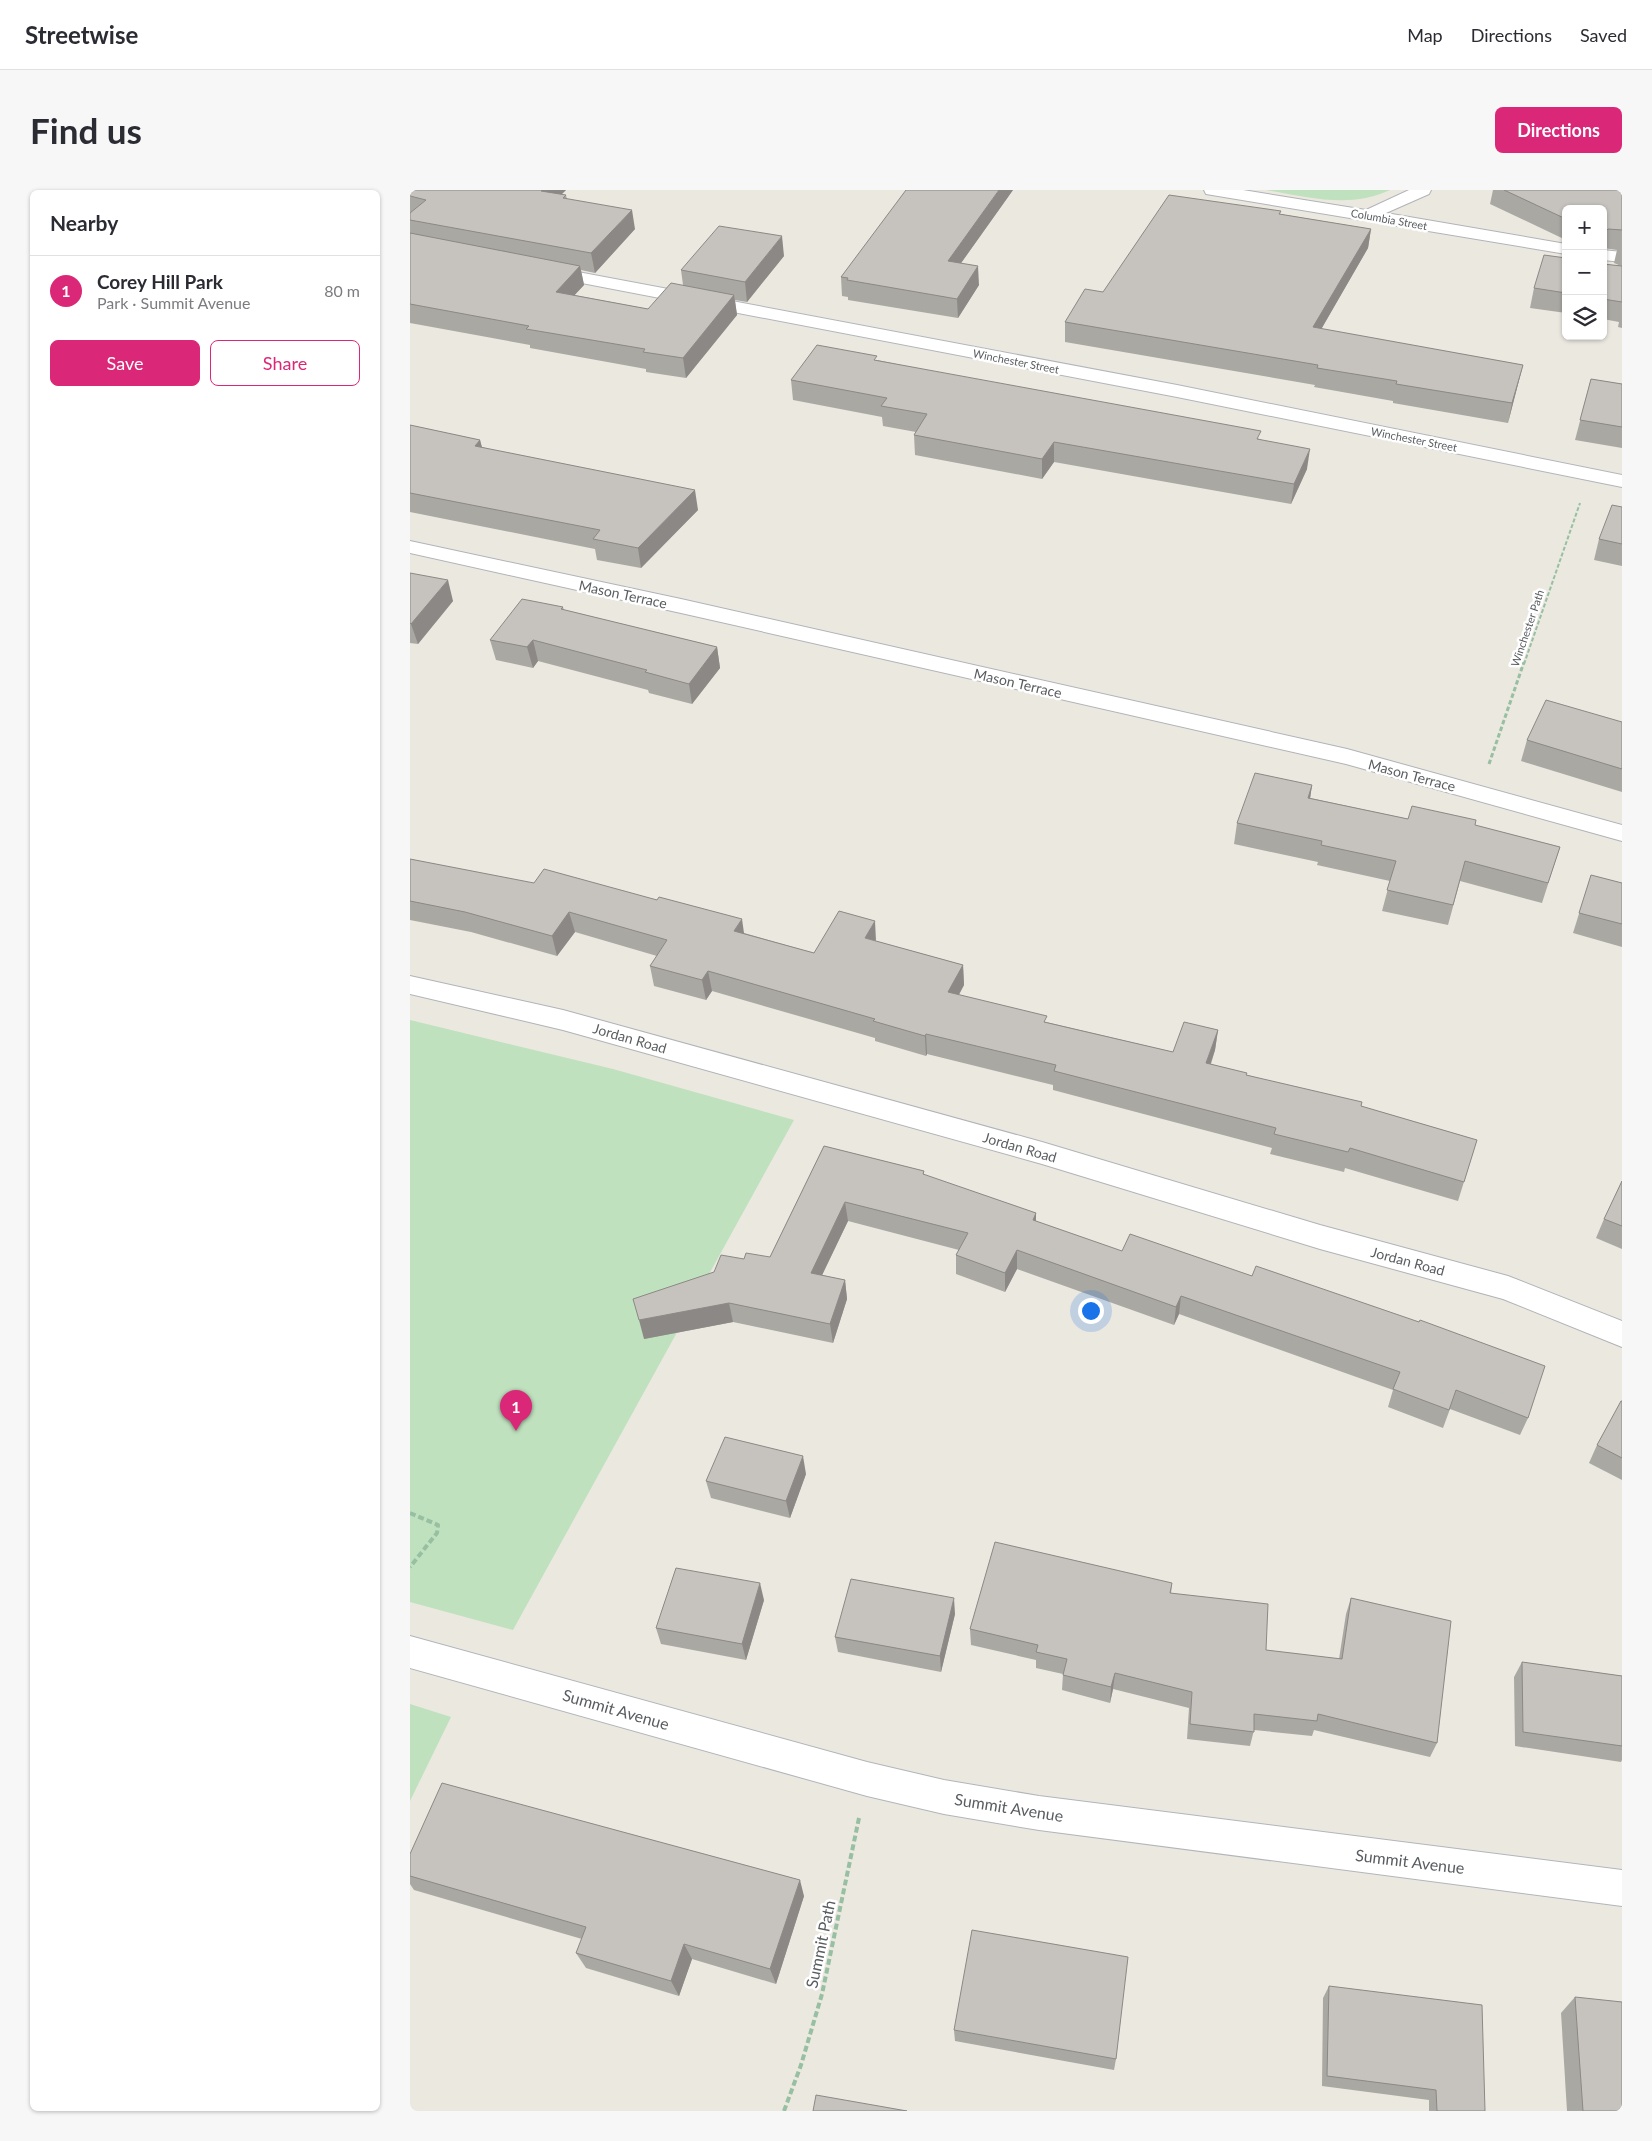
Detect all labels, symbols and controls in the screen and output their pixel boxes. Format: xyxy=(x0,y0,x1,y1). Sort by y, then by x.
text: Streetwise xyxy=(25,20,138,49)
text: Map xyxy=(1407,24,1443,46)
text: Directions xyxy=(1471,24,1552,46)
text: Saved xyxy=(1580,24,1627,46)
button: Directions xyxy=(1495,107,1622,153)
text: Find us xyxy=(30,109,142,151)
map controls xyxy=(1562,205,1607,340)
button: + xyxy=(1562,205,1607,250)
street label: Columbia Street xyxy=(1350,206,1428,232)
text: Nearby xyxy=(50,210,118,235)
button: − xyxy=(1562,250,1607,295)
text: Corey Hill Park xyxy=(97,270,223,293)
text: 1 xyxy=(61,281,71,300)
text: 80 m xyxy=(324,281,360,300)
text: Park · Summit Avenue xyxy=(97,293,250,312)
button: layers xyxy=(1562,295,1607,340)
button: Save xyxy=(50,340,200,386)
button: Share xyxy=(210,340,360,386)
street label: Winchester Street xyxy=(972,346,1060,376)
street label: Winchester Street xyxy=(1370,424,1458,454)
street label: Mason Terrace xyxy=(577,576,669,612)
street label: Winchester Path xyxy=(1508,588,1546,668)
street label: Mason Terrace xyxy=(972,665,1064,701)
street label: Mason Terrace xyxy=(1366,755,1458,795)
street label: Jordan Road xyxy=(591,1019,669,1057)
street label: Jordan Road xyxy=(981,1128,1059,1166)
street label: Jordan Road xyxy=(1369,1243,1447,1279)
your location xyxy=(1078,1298,1104,1324)
pin: 1 xyxy=(500,1390,532,1431)
street label: Summit Avenue xyxy=(561,1685,671,1733)
street label: Summit Avenue xyxy=(953,1789,1065,1825)
street label: Summit Avenue xyxy=(1354,1845,1466,1877)
street label: Summit Path xyxy=(801,1898,839,1990)

